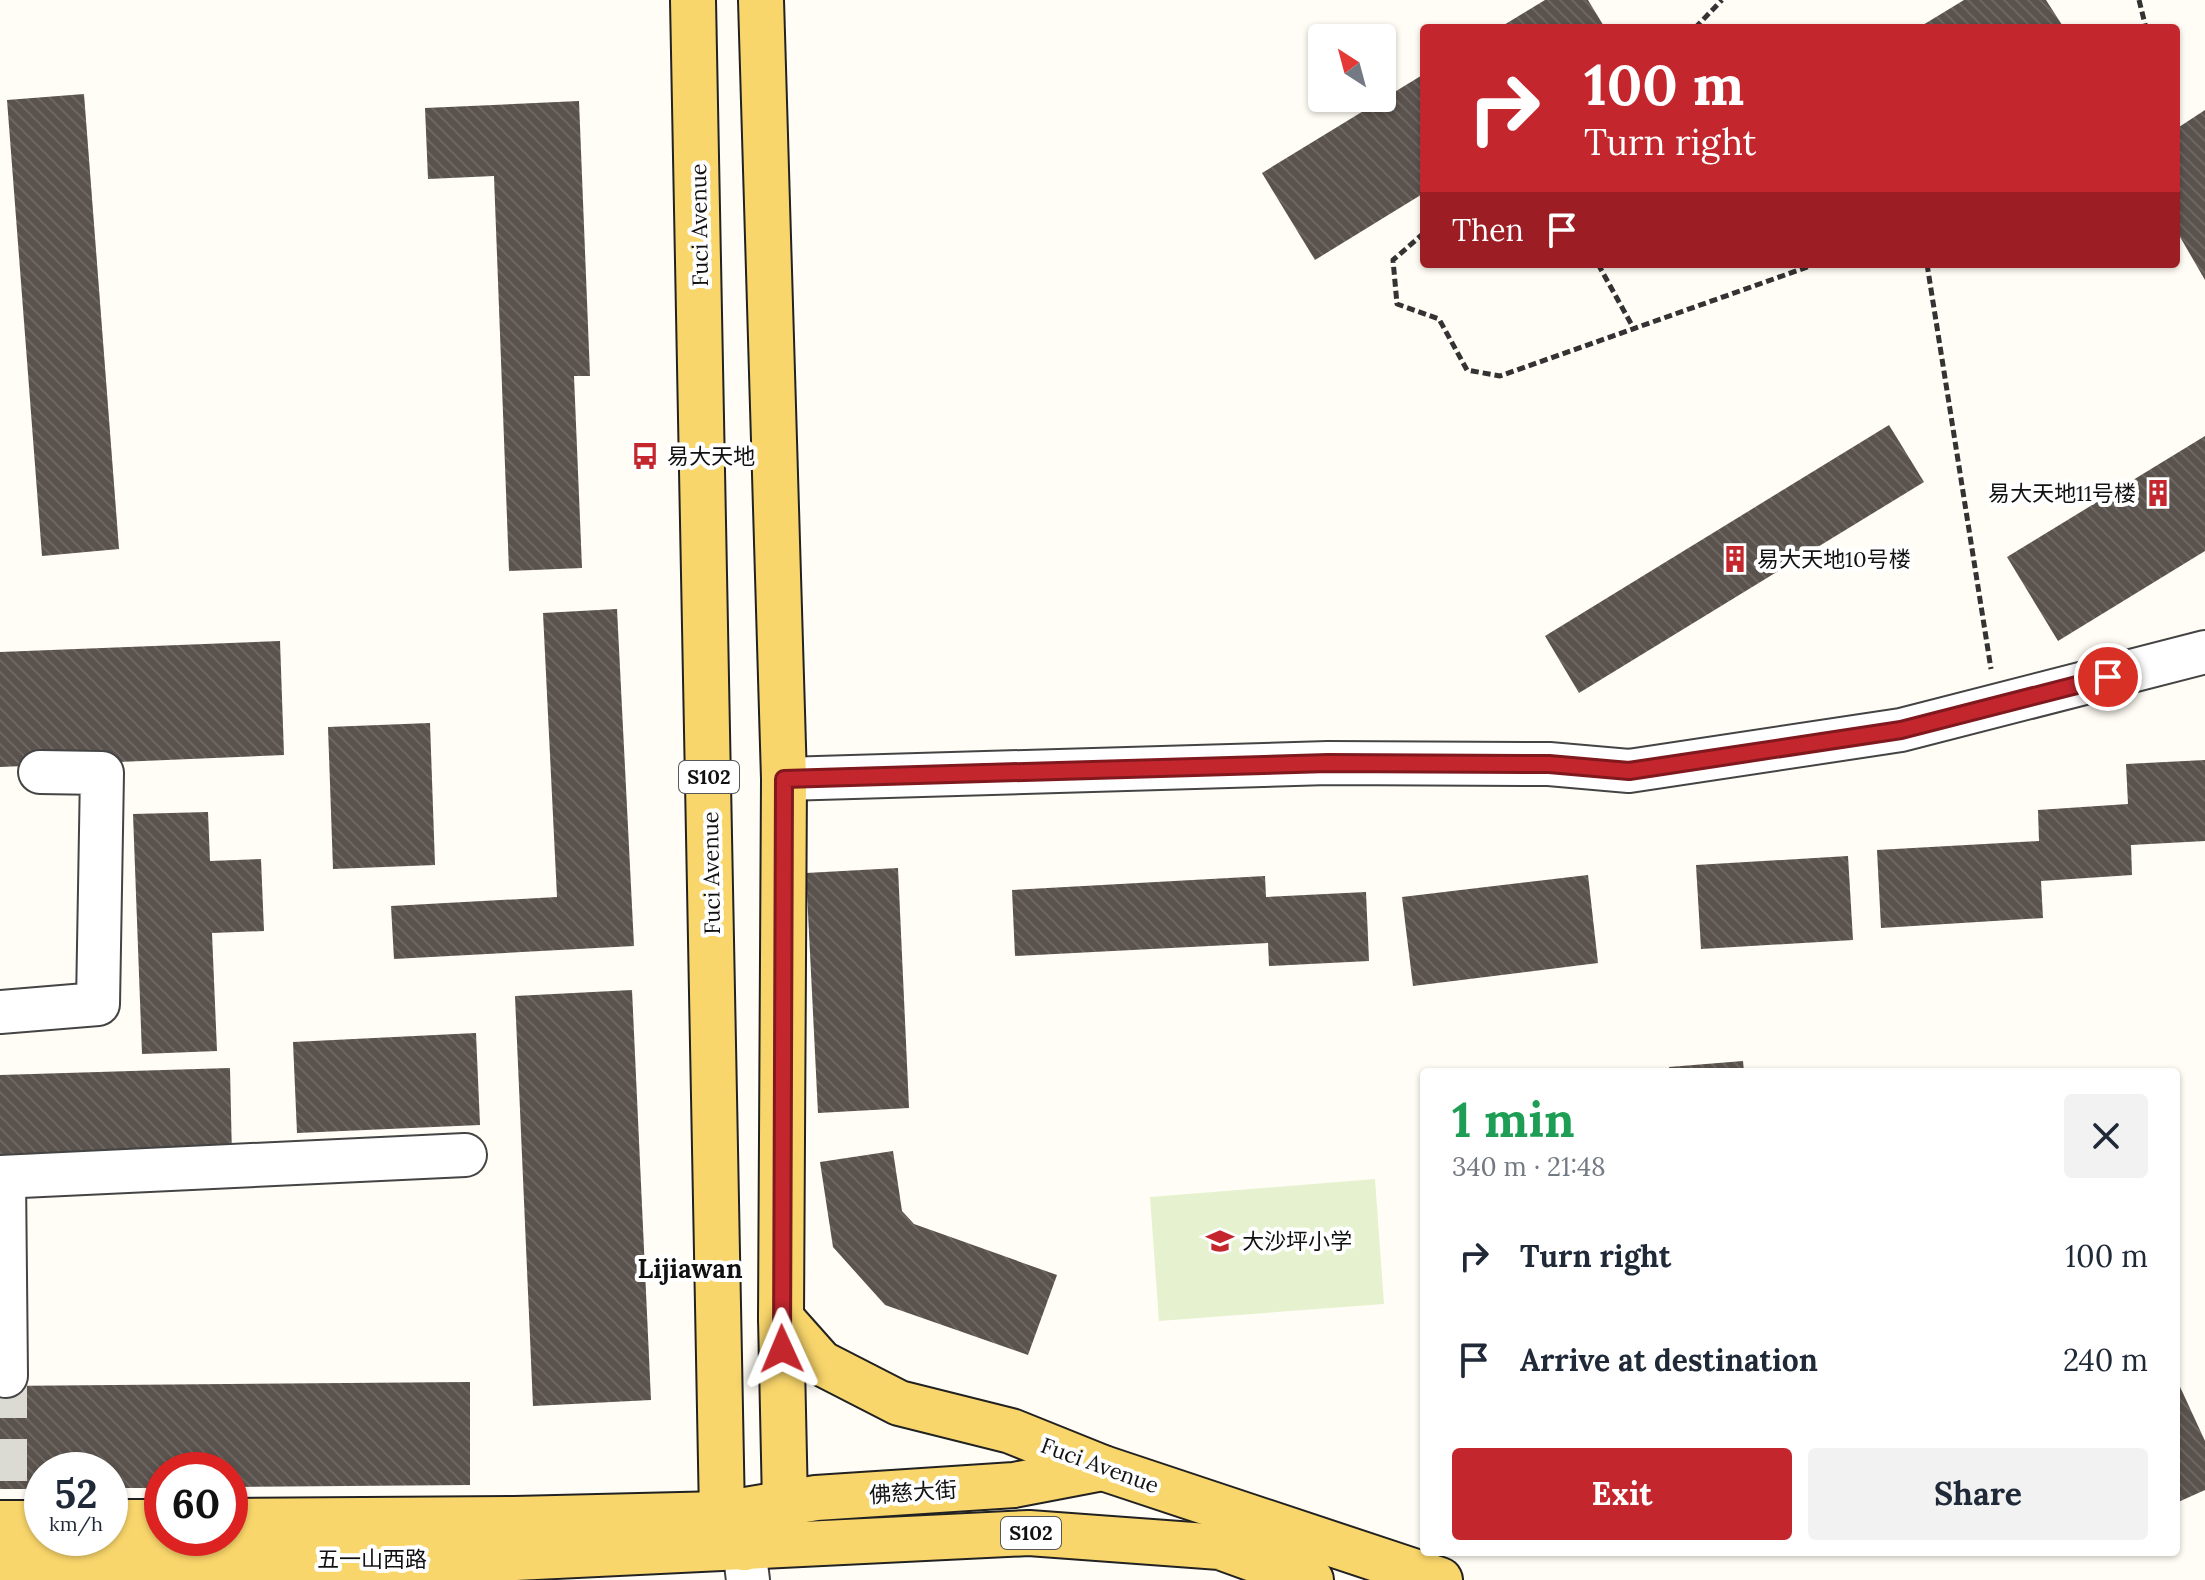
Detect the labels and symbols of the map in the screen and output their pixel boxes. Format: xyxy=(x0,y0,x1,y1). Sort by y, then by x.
north arrow xyxy=(1308,24,1396,112)
street label: Fuci Avenue xyxy=(684,163,714,287)
bus stop icon: 易大天地 xyxy=(630,441,660,471)
place label: 易大天地 xyxy=(667,442,755,470)
building icon: 易大天地11号楼 xyxy=(2143,478,2173,508)
place label: 易大天地11号楼 xyxy=(1988,479,2136,507)
building icon: 易大天地10号楼 xyxy=(1720,544,1750,574)
place label: 易大天地10号楼 xyxy=(1757,545,1911,573)
pin xyxy=(2074,643,2142,711)
road number: S102 xyxy=(679,761,739,793)
street label: Fuci Avenue xyxy=(696,811,726,935)
school or university icon: 大沙坪小学 xyxy=(1205,1226,1235,1256)
place label: 大沙坪小学 xyxy=(1242,1227,1352,1255)
district label: Lijiawan xyxy=(637,1252,743,1285)
position arrow xyxy=(740,1307,824,1391)
street label: Fuci Avenue xyxy=(1037,1431,1163,1499)
speed limit sign: 60 xyxy=(144,1452,248,1556)
street label: 佛慈大街 xyxy=(868,1475,958,1509)
road number: S102 xyxy=(1001,1517,1061,1549)
street label: 五一山西路 xyxy=(317,1545,427,1573)

